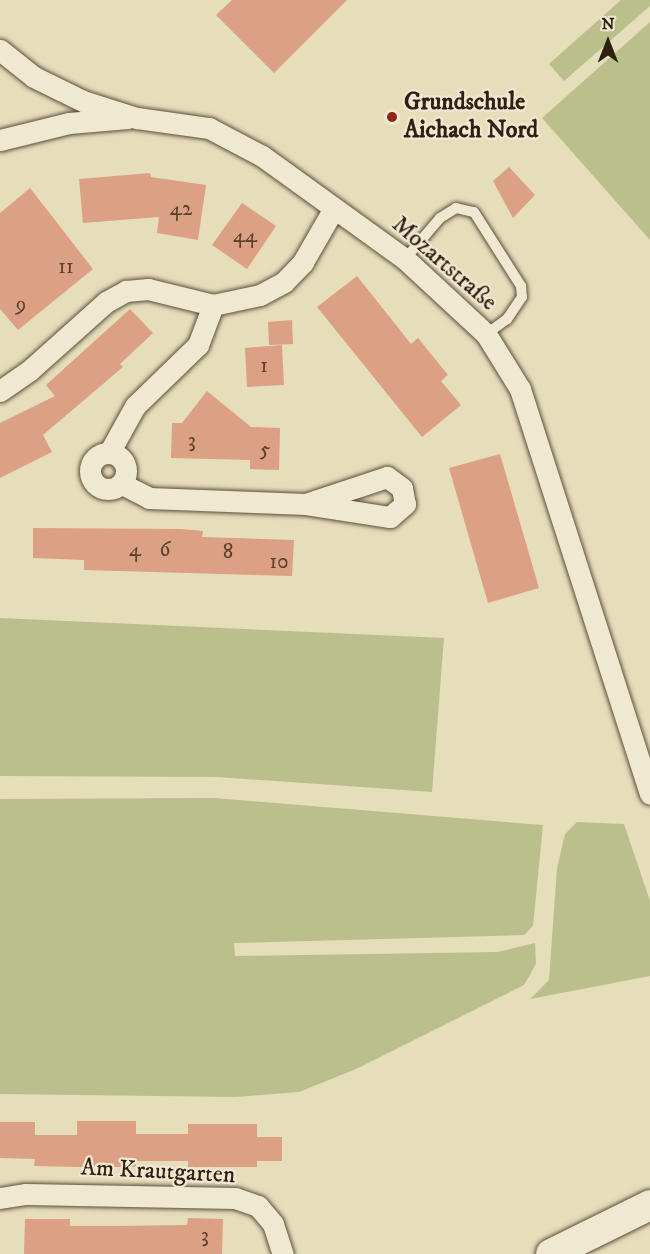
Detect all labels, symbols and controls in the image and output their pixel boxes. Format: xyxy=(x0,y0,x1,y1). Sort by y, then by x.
north arrow xyxy=(578,12,638,72)
text: N xyxy=(601,14,615,34)
place label: Grundschule Aichach Nord xyxy=(404,89,538,145)
marker: Grundschule Aichach Nord xyxy=(385,110,399,124)
house number: 42 xyxy=(170,196,192,222)
street label: Mozartstraße xyxy=(386,211,502,317)
house number: 44 xyxy=(233,223,257,249)
house number: 11 xyxy=(58,254,74,280)
house number: 9 xyxy=(16,292,26,318)
house number: 1 xyxy=(260,353,268,379)
house number: 3 xyxy=(188,428,196,454)
house number: 5 xyxy=(260,437,270,463)
house number: 4 xyxy=(129,537,141,563)
house number: 6 xyxy=(160,537,170,563)
house number: 8 xyxy=(223,539,233,565)
house number: 10 xyxy=(270,549,288,575)
street label: Am Krautgarten xyxy=(80,1154,236,1190)
house number: 3 xyxy=(201,1223,209,1249)

